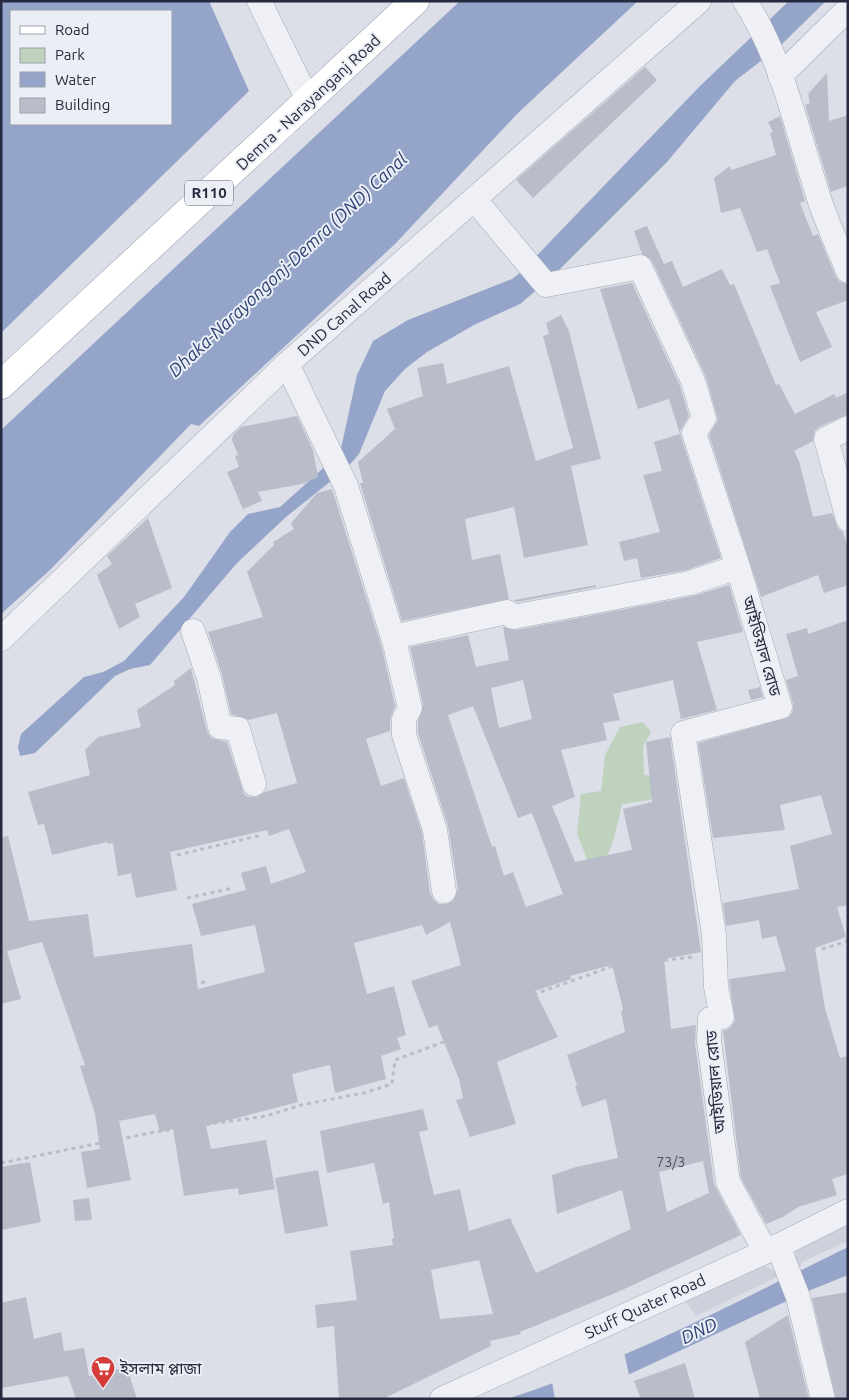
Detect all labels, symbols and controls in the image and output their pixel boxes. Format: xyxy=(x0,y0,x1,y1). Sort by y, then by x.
legend xyxy=(10,10,172,125)
text: Road xyxy=(55,21,90,38)
street label: Demra - Narayanganj Road xyxy=(232,31,384,173)
text: Park xyxy=(55,46,85,63)
text: Water xyxy=(55,71,96,88)
text: Building xyxy=(55,96,110,113)
water label: Dhaka-Narayongonj-Demra (DND) Canal xyxy=(164,148,411,381)
road number: R110 xyxy=(185,180,233,206)
street label: DND Canal Road xyxy=(294,269,394,359)
street label: আইডিয়াল রোড xyxy=(739,593,785,699)
street label: আইডিয়াল রোড xyxy=(701,1029,729,1135)
house number: 73/3 xyxy=(657,1154,685,1170)
street label: Stuff Quater Road xyxy=(582,1270,708,1342)
water label: DND xyxy=(677,1313,720,1347)
supermarket icon: ইসলাম প্লাজা xyxy=(90,1355,116,1389)
place label: ইসলাম প্লাজা xyxy=(119,1359,202,1377)

